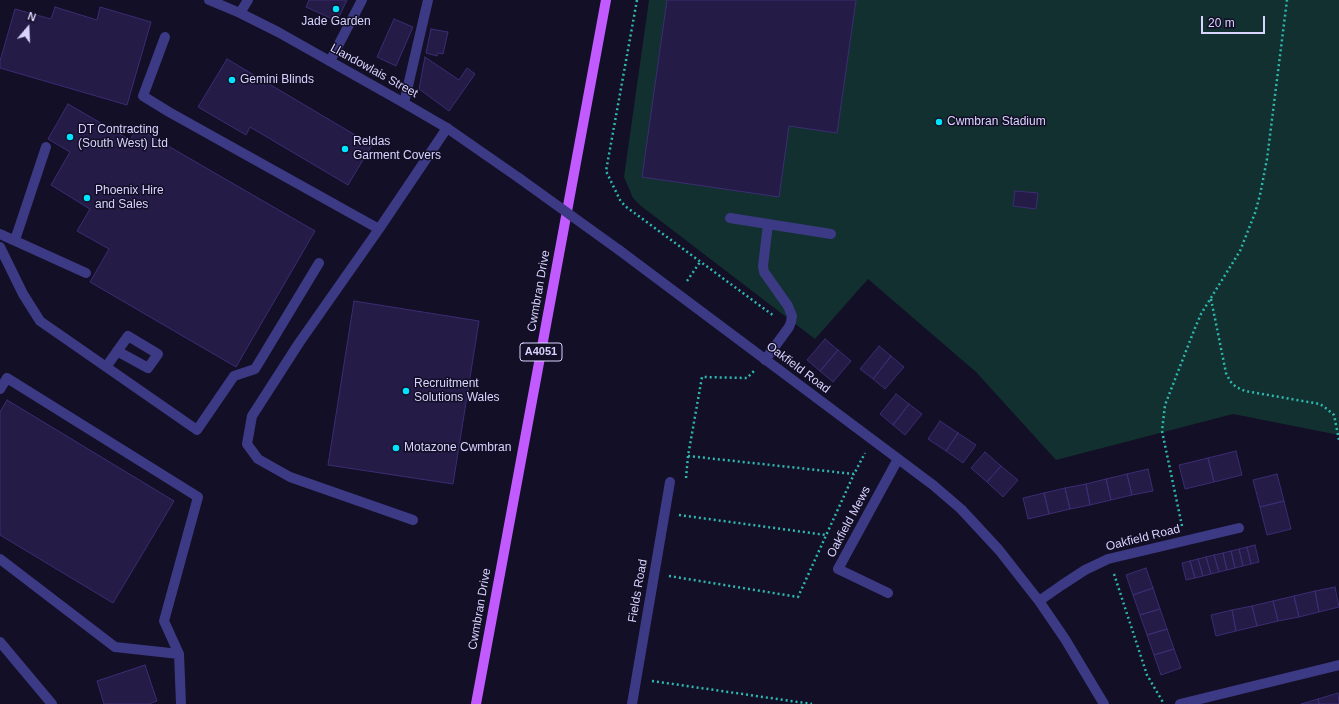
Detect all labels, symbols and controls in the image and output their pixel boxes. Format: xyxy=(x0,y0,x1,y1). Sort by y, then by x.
marker: Jade Garden xyxy=(331,4,341,14)
north arrow xyxy=(8,8,48,48)
scale bar xyxy=(1203,8,1267,34)
text: N xyxy=(26,10,38,24)
place label: Jade Garden xyxy=(301,15,371,29)
text: 20 m xyxy=(1208,16,1235,30)
street label: Llandowlais Street xyxy=(328,41,420,101)
place label: Gemini Blinds xyxy=(240,73,314,87)
marker: Gemini Blinds xyxy=(227,75,237,85)
place label: Cwmbran Stadium xyxy=(947,115,1046,129)
marker: Cwmbran Stadium xyxy=(934,117,944,127)
place label: DT Contracting (South West) Ltd xyxy=(78,123,168,151)
marker: DT Contracting (South West) Ltd xyxy=(65,132,75,142)
place label: Reldas Garment Covers xyxy=(353,135,441,163)
marker: Reldas Garment Covers xyxy=(340,144,350,154)
place label: Phoenix Hire and Sales xyxy=(95,184,164,212)
marker: Phoenix Hire and Sales xyxy=(82,193,92,203)
street label: Cwmbran Drive xyxy=(525,249,553,333)
street label: Oakfield Road xyxy=(763,339,833,397)
road number: A4051 xyxy=(520,343,562,361)
place label: Recruitment Solutions Wales xyxy=(414,377,500,405)
marker: Recruitment Solutions Wales xyxy=(401,386,411,396)
place label: Motazone Cwmbran xyxy=(404,441,511,455)
marker: Motazone Cwmbran xyxy=(391,443,401,453)
street label: Oakfield Mews xyxy=(824,484,874,560)
street label: Oakfield Road xyxy=(1104,522,1182,554)
street label: Fields Road xyxy=(625,558,651,624)
street label: Cwmbran Drive xyxy=(466,567,494,651)

